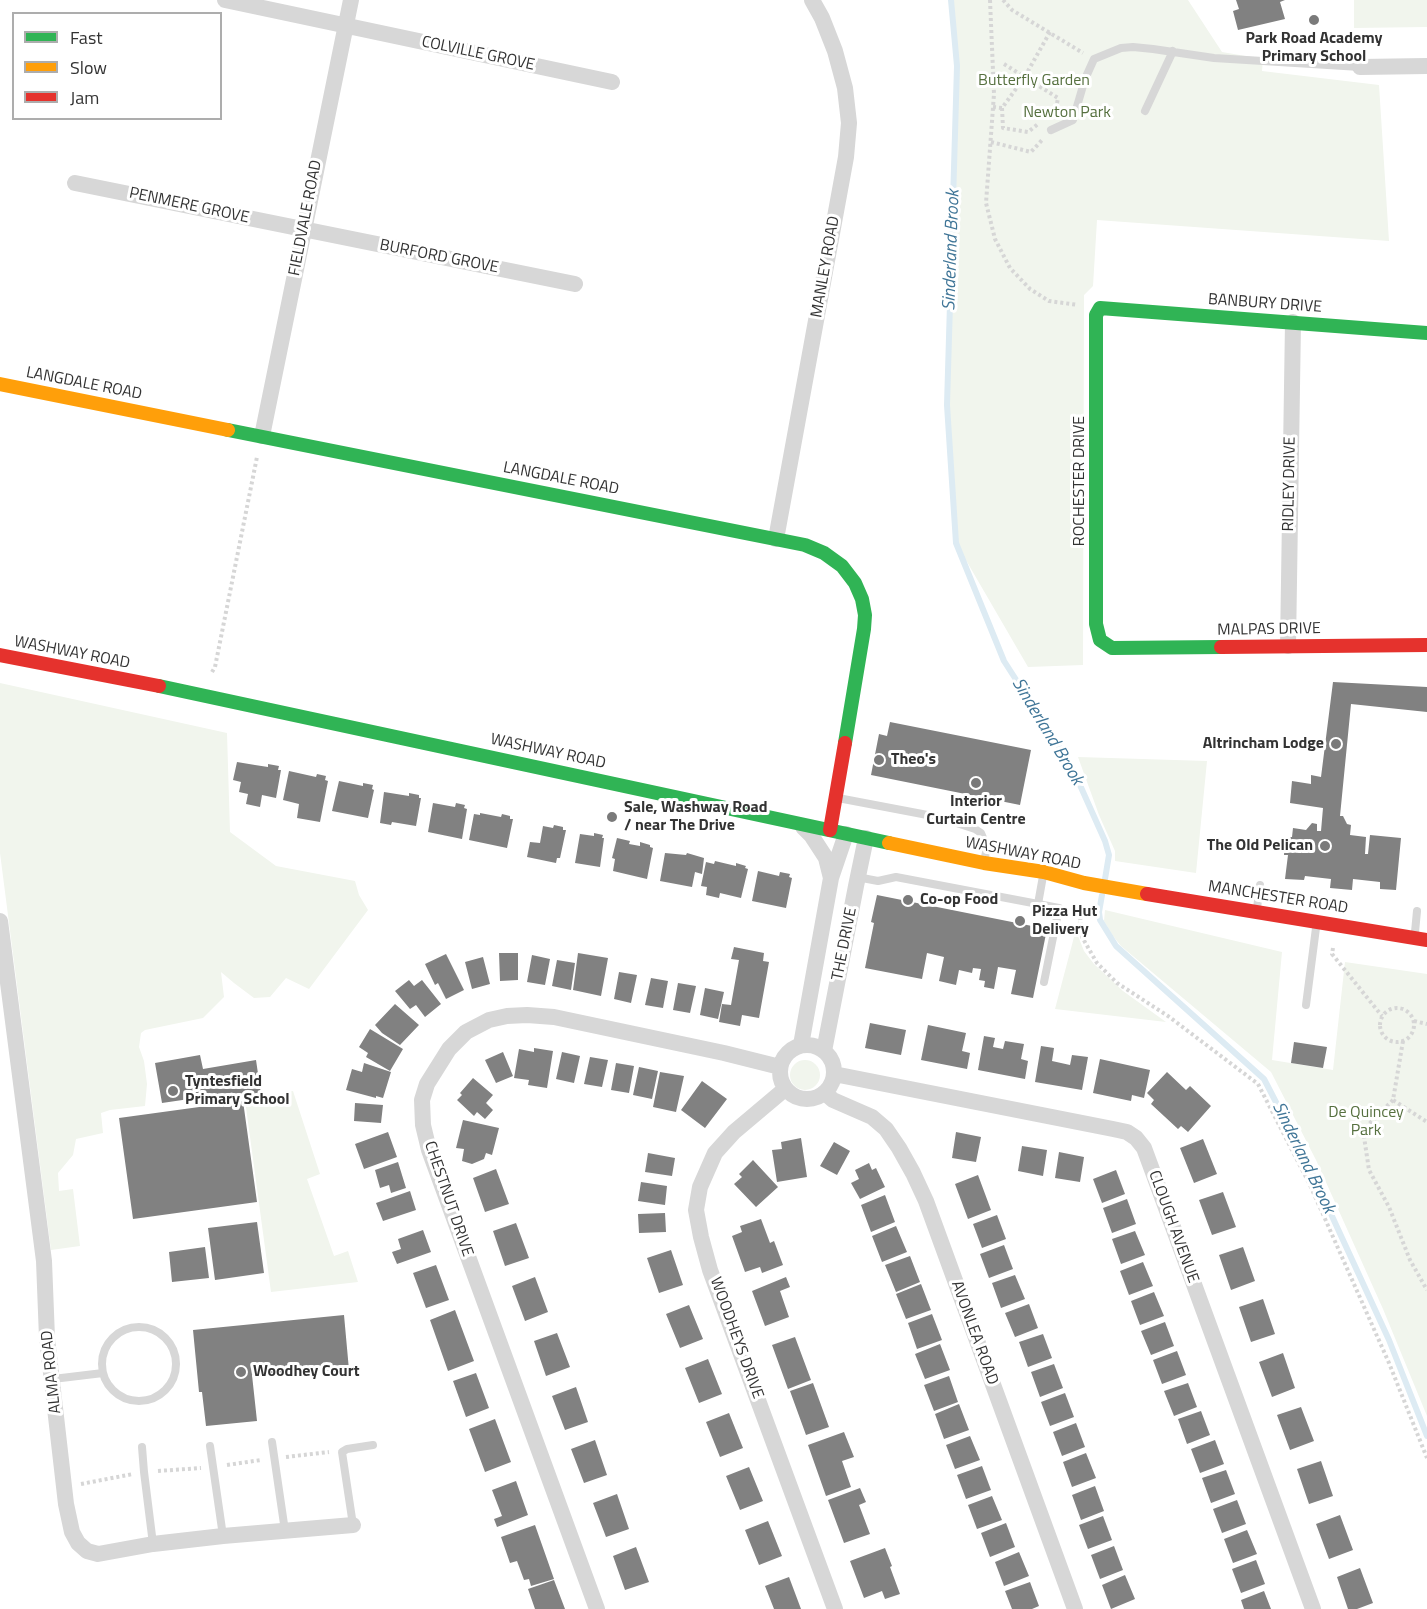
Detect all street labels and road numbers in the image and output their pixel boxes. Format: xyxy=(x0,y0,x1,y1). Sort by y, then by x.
street label: COLVILLE GROVE xyxy=(420,33,536,75)
street label: FIELDVALE ROAD xyxy=(285,158,327,278)
street label: PENMERE GROVE xyxy=(127,184,251,228)
street label: MANLEY ROAD xyxy=(808,215,844,319)
street label: BURFORD GROVE xyxy=(378,236,500,278)
street label: BANBURY DRIVE xyxy=(1207,290,1323,318)
street label: LANGDALE ROAD xyxy=(24,363,144,405)
street label: ROCHESTER DRIVE xyxy=(1070,416,1090,546)
street label: RIDLEY DRIVE xyxy=(1280,436,1300,532)
street label: LANGDALE ROAD xyxy=(501,458,621,500)
street label: MALPAS DRIVE xyxy=(1217,619,1321,641)
street label: WASHWAY ROAD xyxy=(12,632,132,674)
street label: WASHWAY ROAD xyxy=(489,730,607,774)
street label: WASHWAY ROAD xyxy=(963,833,1083,875)
street label: MANCHESTER ROAD xyxy=(1207,877,1349,919)
street label: THE DRIVE xyxy=(829,906,861,982)
street label: CHESTNUT DRIVE xyxy=(419,1139,477,1259)
street label: CLOUGH AVENUE xyxy=(1144,1168,1202,1286)
street label: WOODHEYS DRIVE xyxy=(705,1275,767,1401)
street label: AVONLEA ROAD xyxy=(946,1278,1002,1388)
street label: ALMA ROAD xyxy=(38,1329,66,1415)

